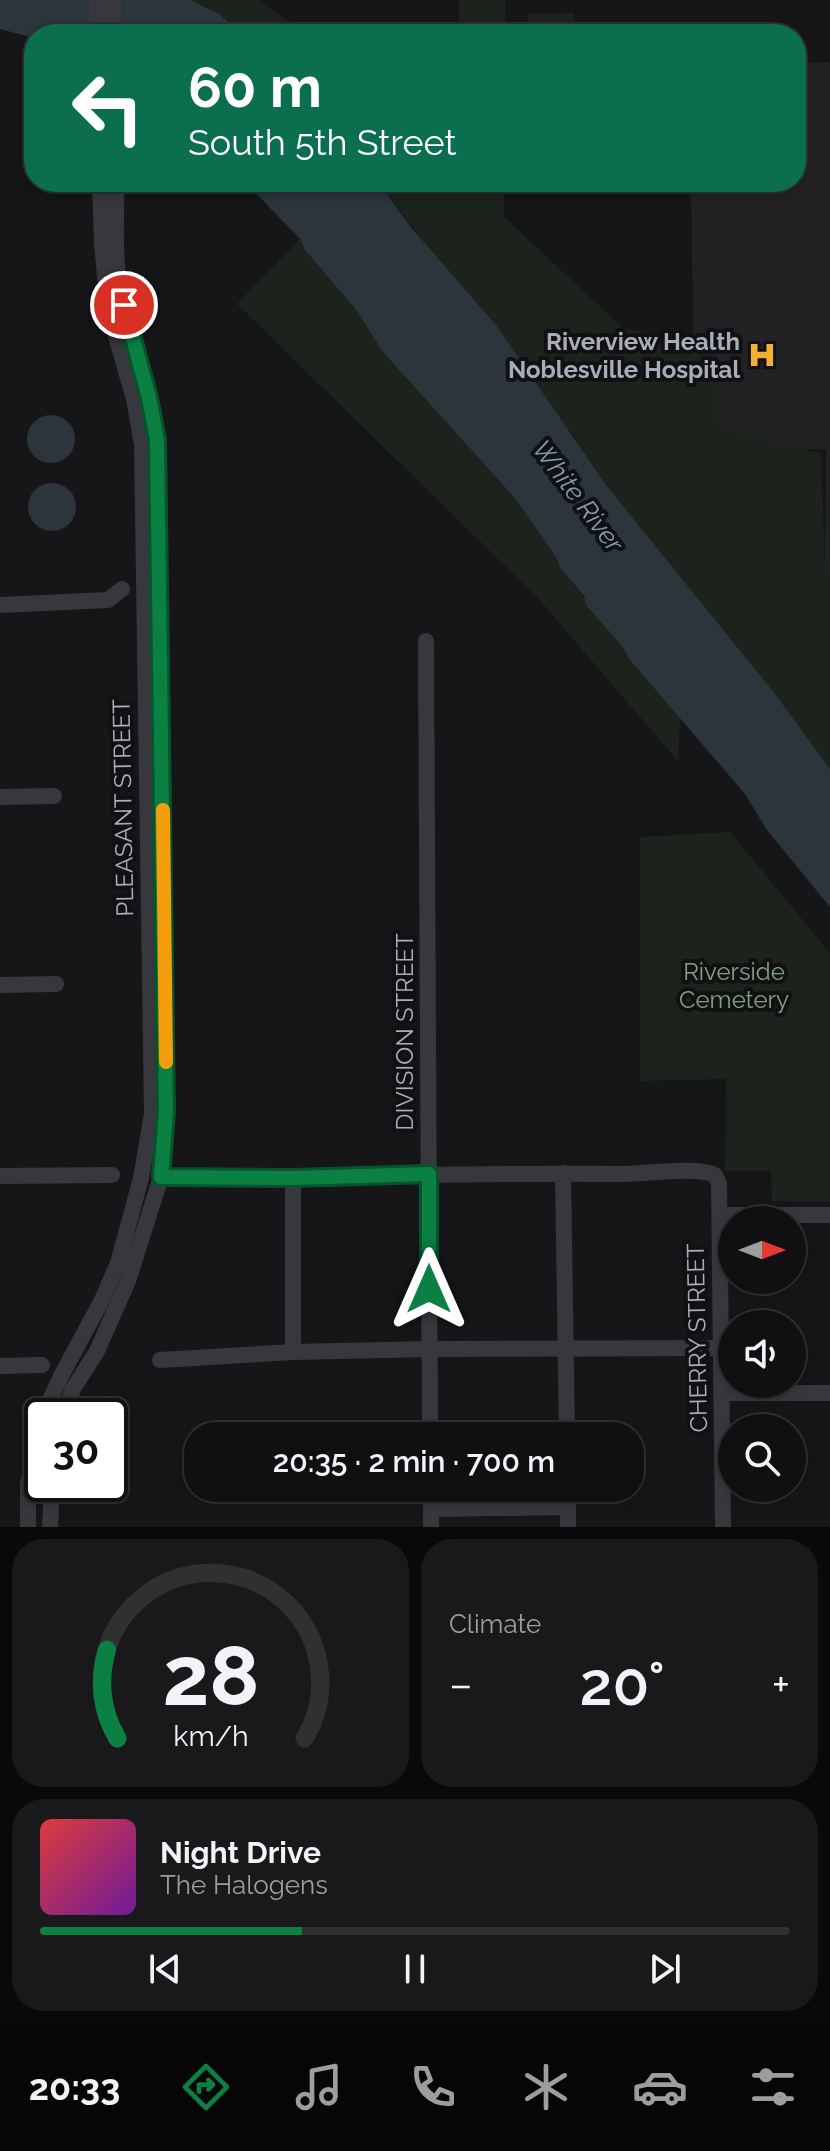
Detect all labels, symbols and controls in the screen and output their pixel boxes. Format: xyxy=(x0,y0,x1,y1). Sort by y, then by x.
text: 60 m xyxy=(188,54,322,120)
icon: left xyxy=(56,56,160,160)
text: South 5th Street xyxy=(188,121,457,163)
pin xyxy=(90,271,158,339)
icon: arrive xyxy=(102,283,146,327)
place label: Riverview Health Noblesville Hospital xyxy=(508,327,740,384)
hospital icon: Riverview Health Noblesville Hospital xyxy=(747,340,777,370)
water label: White River xyxy=(526,434,630,558)
street label: PLEASANT STREET xyxy=(107,699,139,917)
street label: DIVISION STREET xyxy=(390,933,419,1131)
park label: Riverside Cemetery xyxy=(679,957,789,1014)
north arrow xyxy=(718,1206,806,1294)
map controls xyxy=(718,1206,806,1502)
street label: CHERRY STREET xyxy=(681,1243,713,1433)
position arrow xyxy=(387,1247,471,1331)
button: sound xyxy=(718,1310,806,1398)
speed limit sign: 30 xyxy=(24,1398,128,1502)
button: search xyxy=(718,1414,806,1502)
text: 20:35 · 2 min · 700 m xyxy=(273,1444,555,1479)
text: Climate xyxy=(449,1609,541,1639)
text: 28 xyxy=(162,1627,259,1724)
text: 20° xyxy=(580,1649,665,1719)
text: − xyxy=(449,1659,473,1710)
text: + xyxy=(772,1659,790,1710)
text: km/h xyxy=(173,1719,248,1753)
text: Night Drive xyxy=(160,1835,321,1870)
text: The Halogens xyxy=(160,1870,328,1900)
icon: previous xyxy=(143,1947,187,1991)
icon: pause xyxy=(393,1947,437,1991)
icon: next xyxy=(643,1947,687,1991)
icon: directions xyxy=(178,2059,234,2115)
icon: music xyxy=(291,2059,347,2115)
icon: phone xyxy=(405,2059,461,2115)
icon: climate xyxy=(518,2059,574,2115)
icon: car xyxy=(632,2059,688,2115)
icon: filters xyxy=(745,2059,801,2115)
text: 20:33 xyxy=(29,2066,120,2108)

